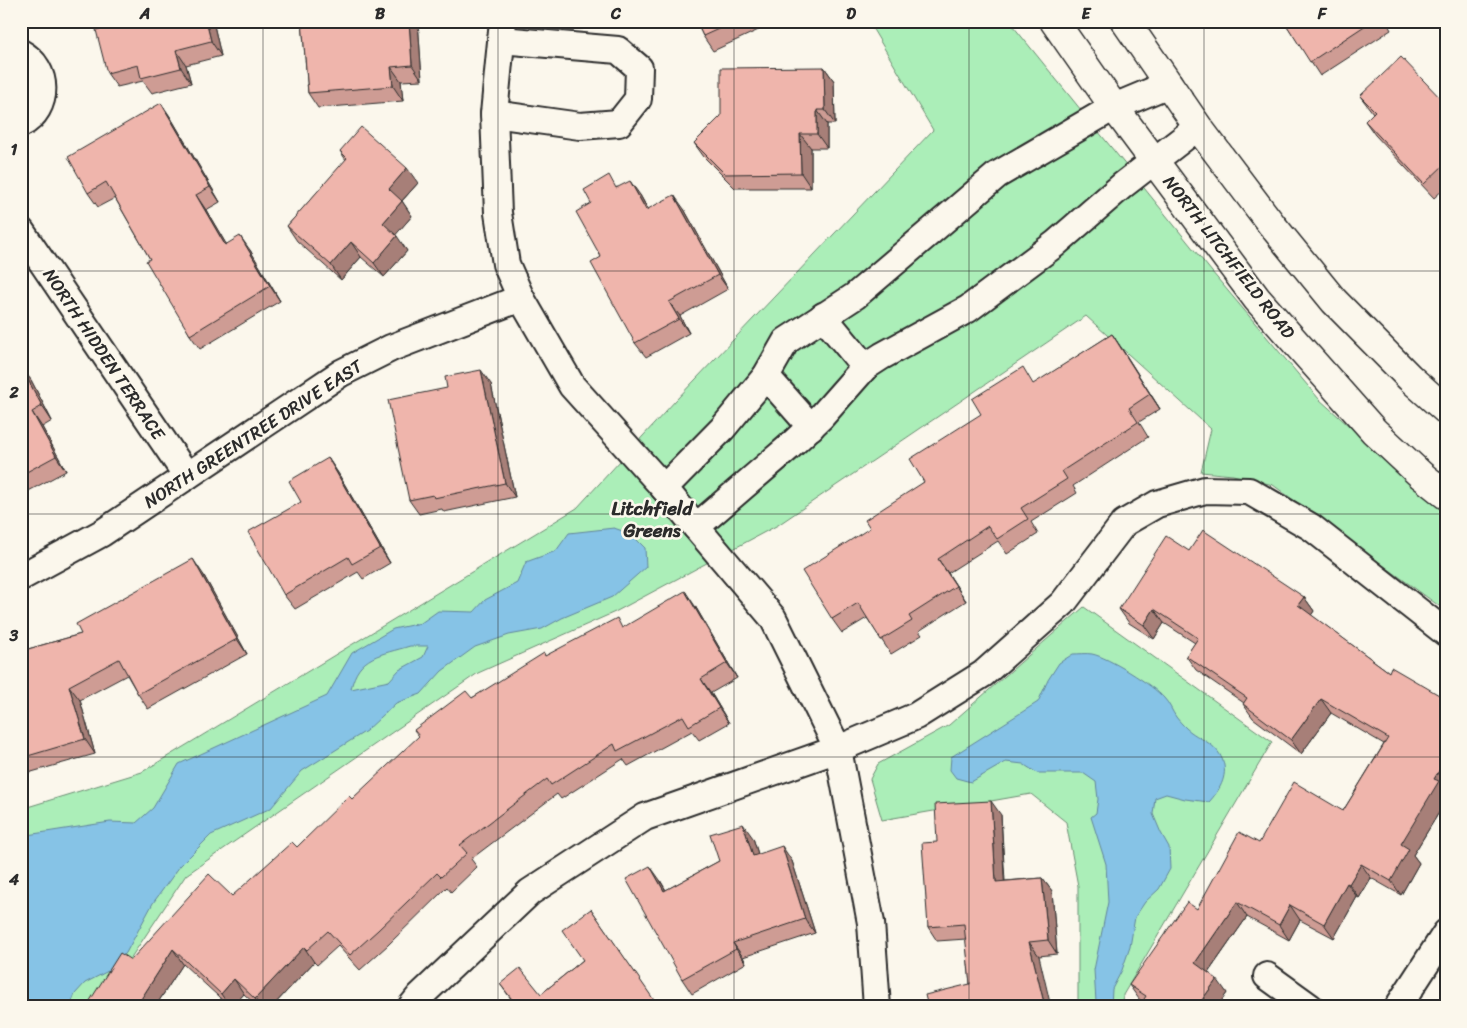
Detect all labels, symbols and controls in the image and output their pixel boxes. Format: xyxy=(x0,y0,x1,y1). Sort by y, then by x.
text: A xyxy=(139,0,150,28)
text: B xyxy=(375,0,386,28)
text: C xyxy=(610,0,622,28)
text: D xyxy=(846,0,856,28)
text: E xyxy=(1082,0,1092,28)
text: F xyxy=(1317,0,1328,28)
text: 1 xyxy=(11,135,18,164)
street label: NORTH LITCHFIELD ROAD xyxy=(1154,168,1304,346)
street label: NORTH HIDDEN TERRACE xyxy=(34,261,174,447)
street label: NORTH GREENTREE DRIVE EAST xyxy=(137,350,370,517)
text: 2 xyxy=(8,378,19,407)
district label: Litchfield Greens xyxy=(611,492,694,547)
text: 3 xyxy=(9,621,19,650)
text: 4 xyxy=(8,865,19,894)

